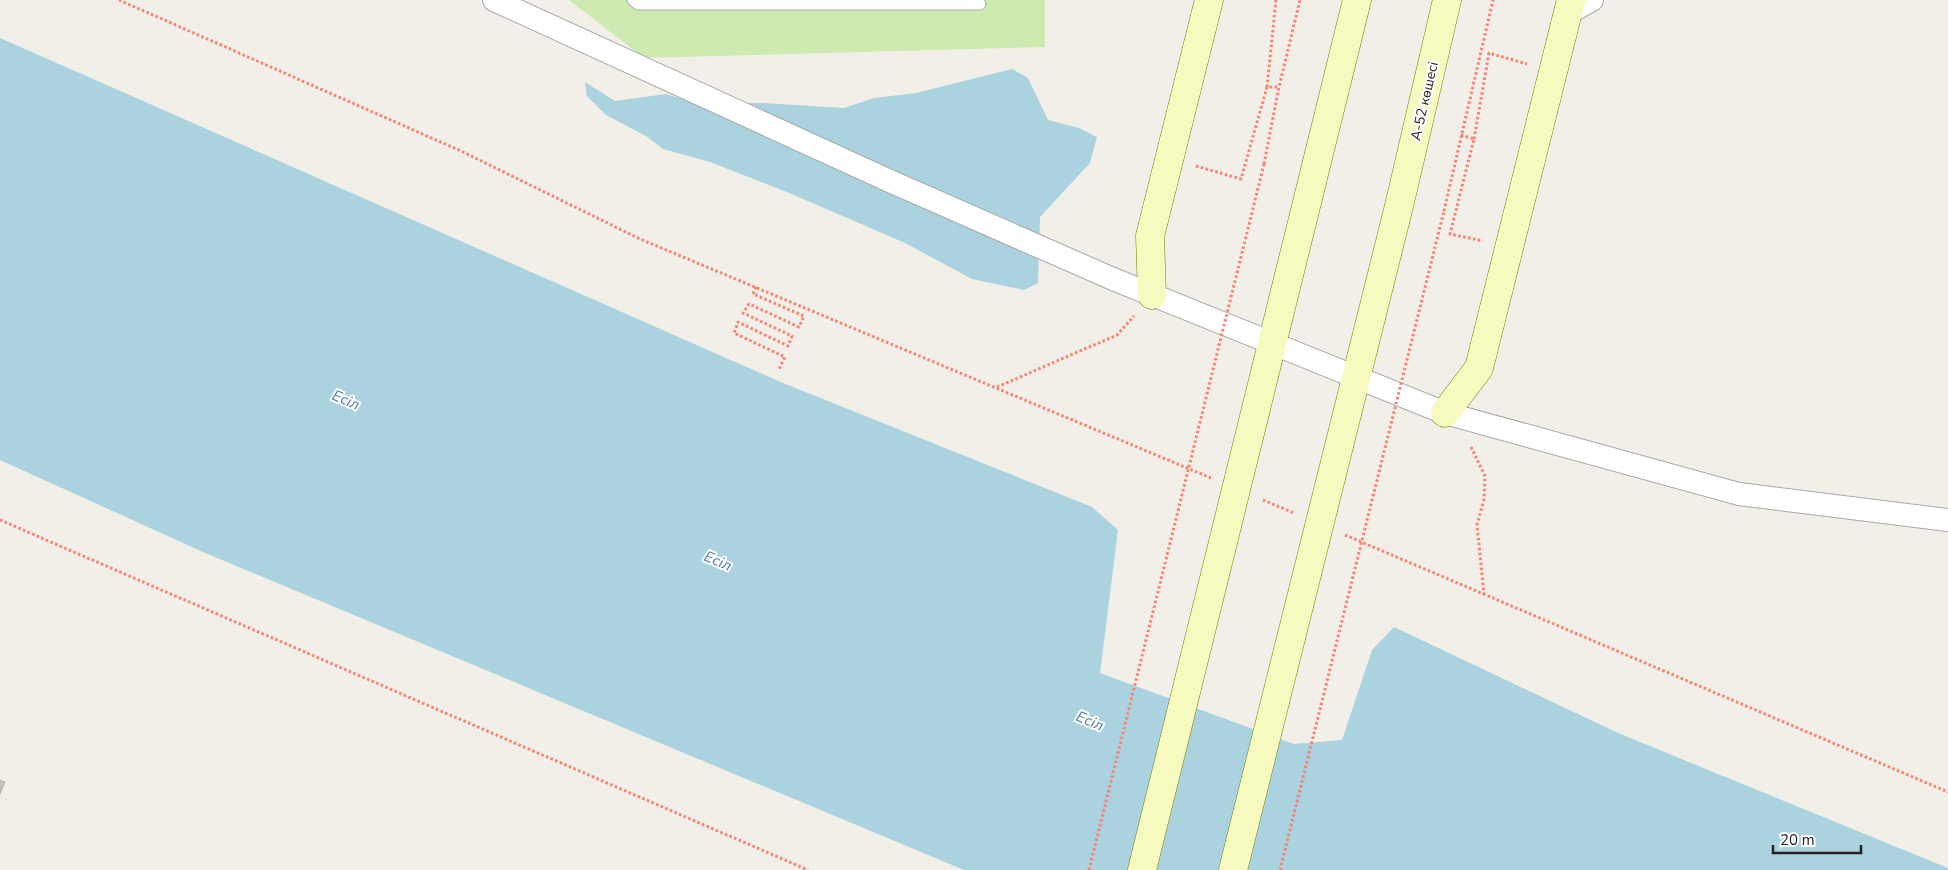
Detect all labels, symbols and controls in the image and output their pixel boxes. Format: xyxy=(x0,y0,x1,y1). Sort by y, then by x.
street label: А-52 көшесі xyxy=(1406,60,1443,142)
water label: Есіл xyxy=(329,385,363,415)
water label: Есіл xyxy=(701,546,735,576)
water label: Есіл xyxy=(1073,706,1107,736)
scale bar xyxy=(1773,822,1860,854)
text: 20 m xyxy=(1780,830,1815,850)

